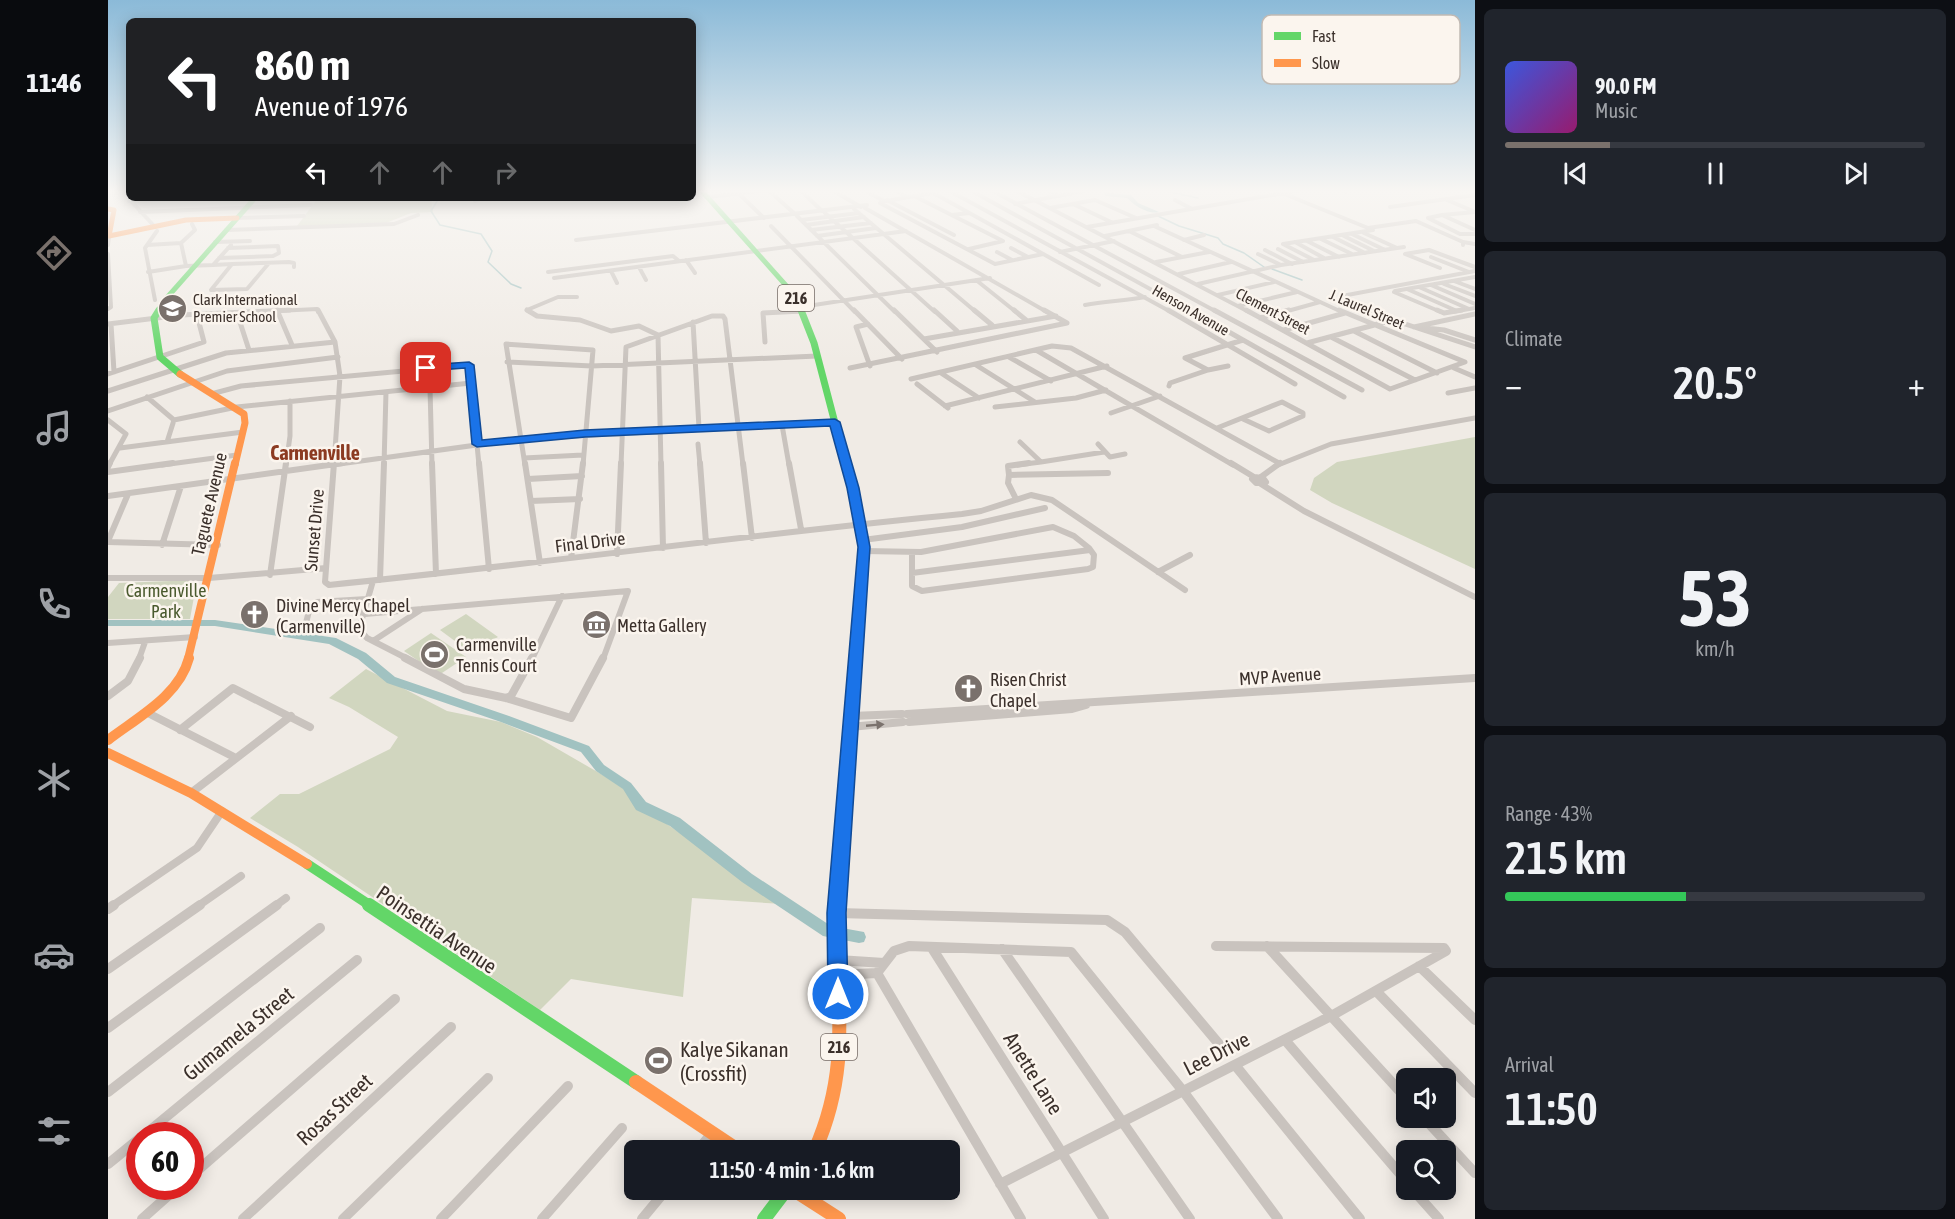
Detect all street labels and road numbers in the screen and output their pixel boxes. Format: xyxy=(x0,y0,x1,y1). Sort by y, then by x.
street label: Henson Avenue xyxy=(1150,281,1233,339)
street label: Clement Street xyxy=(1233,284,1313,338)
road number: 216 xyxy=(778,285,814,311)
street label: J. Laurel Street xyxy=(1327,286,1407,332)
street label: Taguete Avenue xyxy=(187,450,231,558)
street label: Sunset Drive xyxy=(300,488,328,572)
street label: Final Drive xyxy=(554,527,626,557)
street label: MVP Avenue xyxy=(1238,663,1322,689)
street label: Poinsettia Avenue xyxy=(372,880,502,978)
street label: Gumamela Street xyxy=(178,981,298,1085)
street label: Lee Drive xyxy=(1179,1026,1253,1080)
street label: Anette Lane xyxy=(999,1028,1069,1118)
road number: 216 xyxy=(821,1034,857,1060)
street label: Rosas Street xyxy=(291,1068,377,1150)

